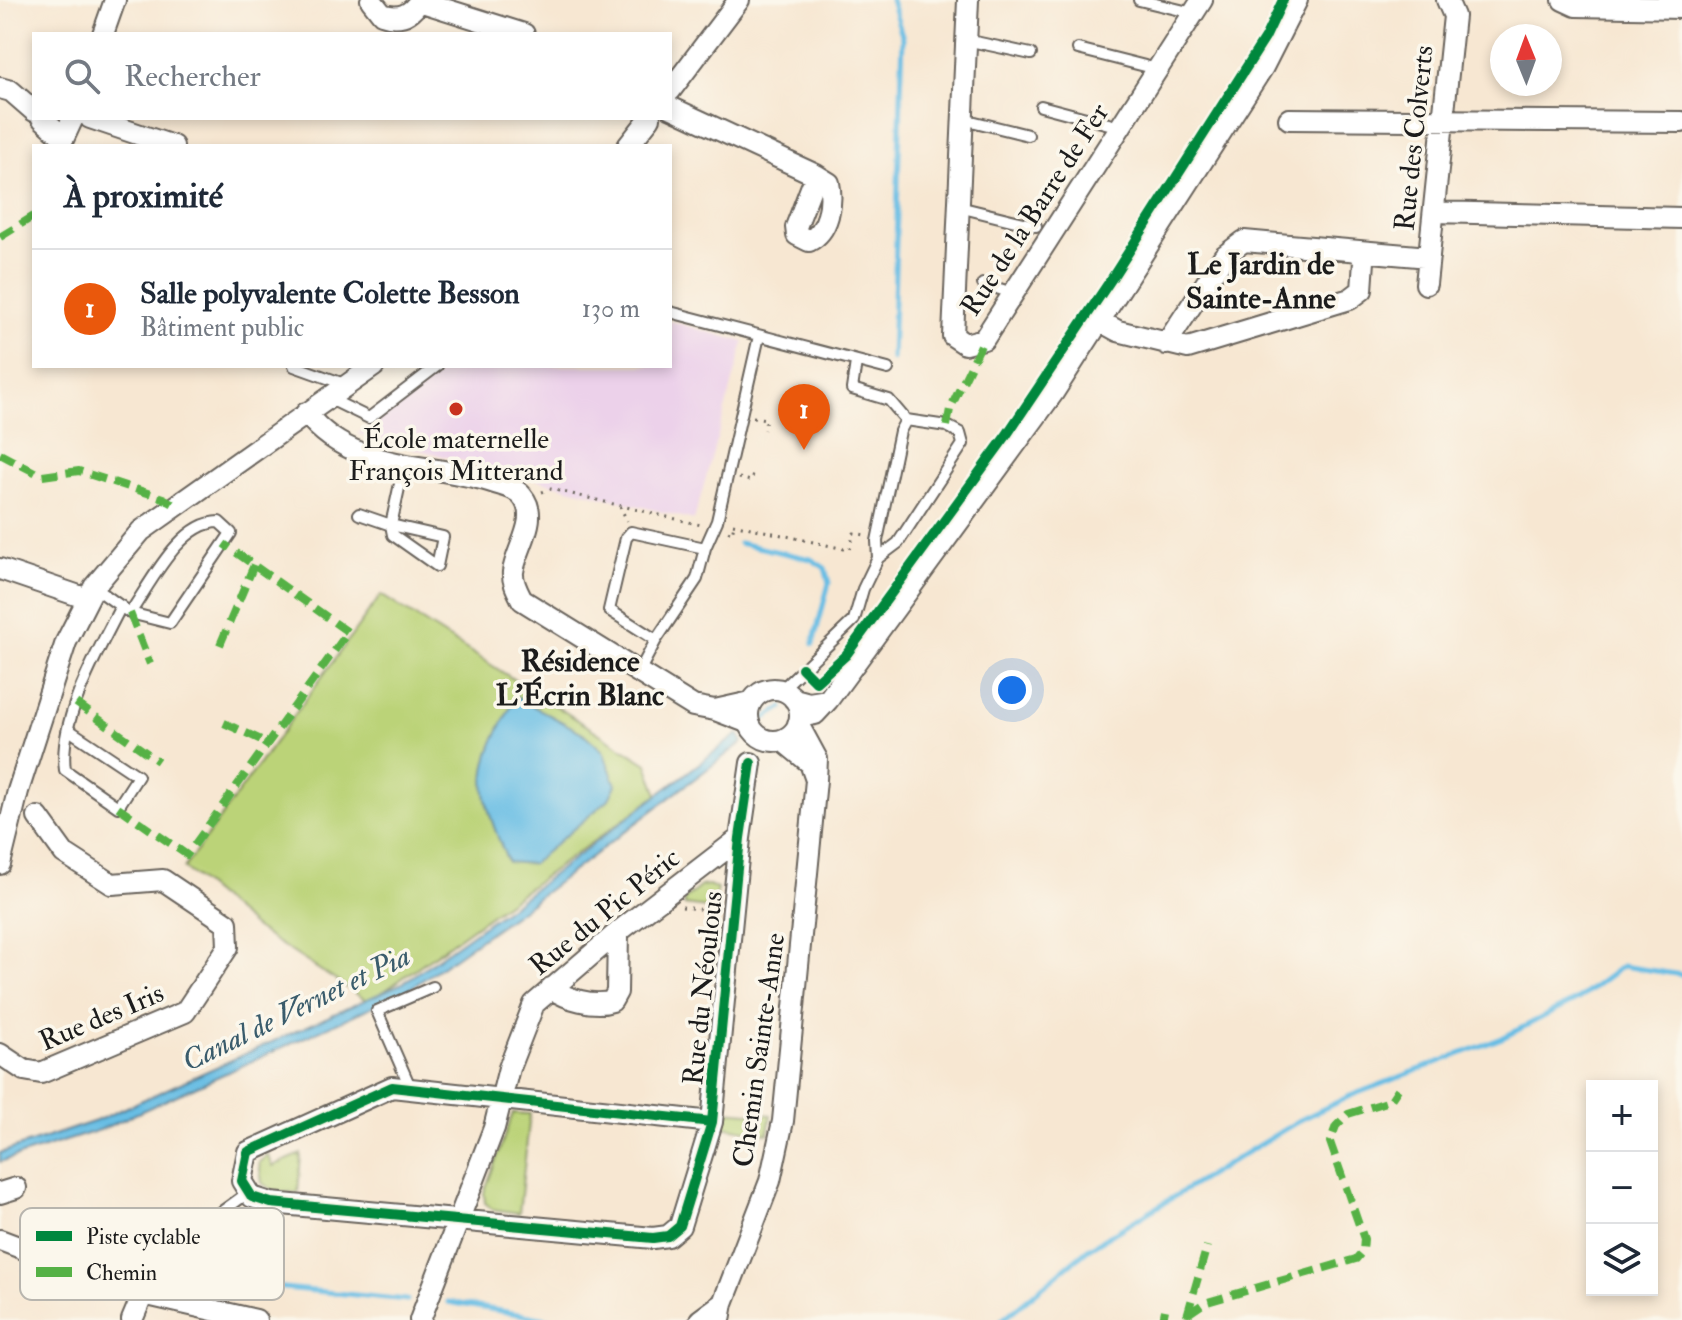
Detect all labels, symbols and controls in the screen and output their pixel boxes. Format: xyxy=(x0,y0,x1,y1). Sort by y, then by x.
north arrow xyxy=(1490,24,1562,96)
search box xyxy=(32,32,672,120)
street label: Rue des Colverts xyxy=(1387,44,1442,233)
icon: search xyxy=(60,54,104,98)
text: Rechercher xyxy=(124,58,261,95)
street label: Rue de la Barre de Fer xyxy=(953,96,1117,323)
text: À proximité xyxy=(64,175,223,218)
district label: Le Jardin de Sainte-Anne xyxy=(1186,246,1336,317)
text: Salle polyvalente Colette Besson xyxy=(140,275,520,312)
text: 1 xyxy=(85,293,95,325)
text: 130 m xyxy=(582,293,640,325)
text: Bâtiment public xyxy=(140,312,304,344)
pin: 1 xyxy=(778,384,830,450)
marker: École maternelle François Mitterand xyxy=(447,400,465,418)
place label: École maternelle François Mitterand xyxy=(348,422,564,489)
district label: Résidence L'Écrin Blanc xyxy=(496,643,664,714)
your location xyxy=(992,670,1032,710)
street label: Rue du Pic Péric xyxy=(523,841,687,983)
street label: Rue du Néoulous xyxy=(676,889,731,1087)
street label: Chemin Sainte-Anne xyxy=(726,931,793,1170)
water label: Canal de Vernet et Pia xyxy=(176,937,416,1080)
street label: Rue des Iris xyxy=(34,976,169,1059)
map controls xyxy=(1586,1080,1658,1296)
button: + xyxy=(1586,1080,1658,1152)
button: − xyxy=(1586,1152,1658,1224)
legend xyxy=(20,1208,284,1300)
text: Piste cyclable xyxy=(86,1223,200,1251)
button: layers xyxy=(1586,1224,1658,1296)
text: Chemin xyxy=(86,1259,157,1287)

